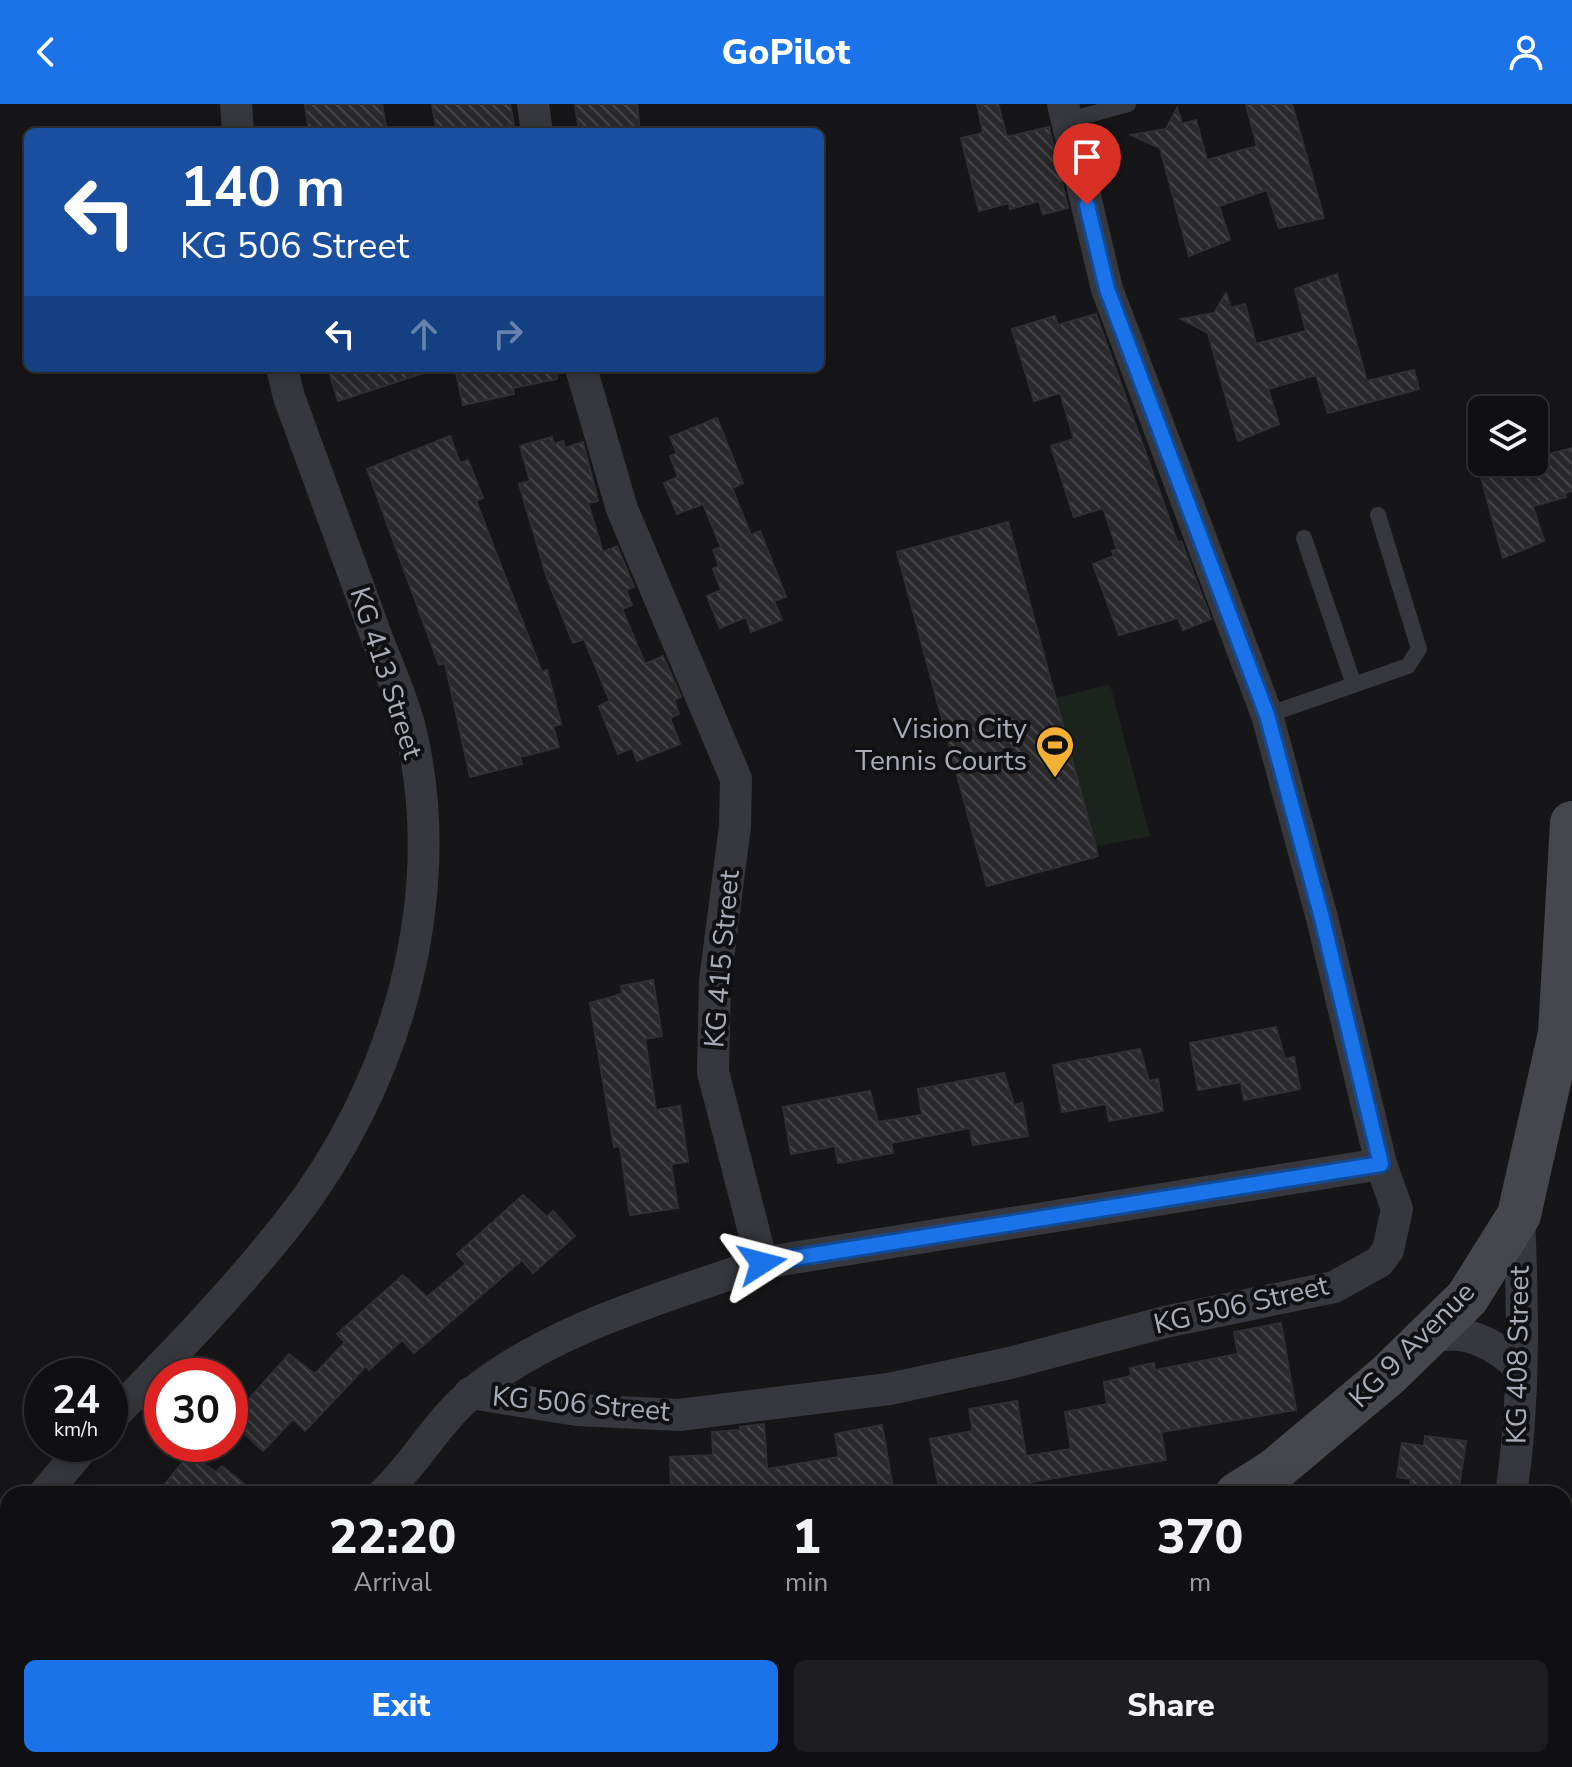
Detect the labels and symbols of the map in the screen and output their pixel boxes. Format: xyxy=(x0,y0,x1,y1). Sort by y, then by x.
pin xyxy=(1053,123,1121,205)
street label: KG 413 Street xyxy=(340,582,432,764)
place label: Vision City Tennis Courts xyxy=(855,710,1028,780)
sports icon: Vision City Tennis Courts xyxy=(1034,724,1076,779)
street label: KG 415 Street xyxy=(695,868,749,1049)
position arrow xyxy=(720,1221,804,1305)
street label: KG 408 Street xyxy=(1497,1265,1539,1444)
street label: KG 506 Street xyxy=(1150,1266,1332,1344)
street label: KG 9 Avenue xyxy=(1341,1274,1483,1416)
speed limit sign: 30 xyxy=(144,1358,248,1462)
street label: KG 506 Street xyxy=(491,1377,672,1431)

